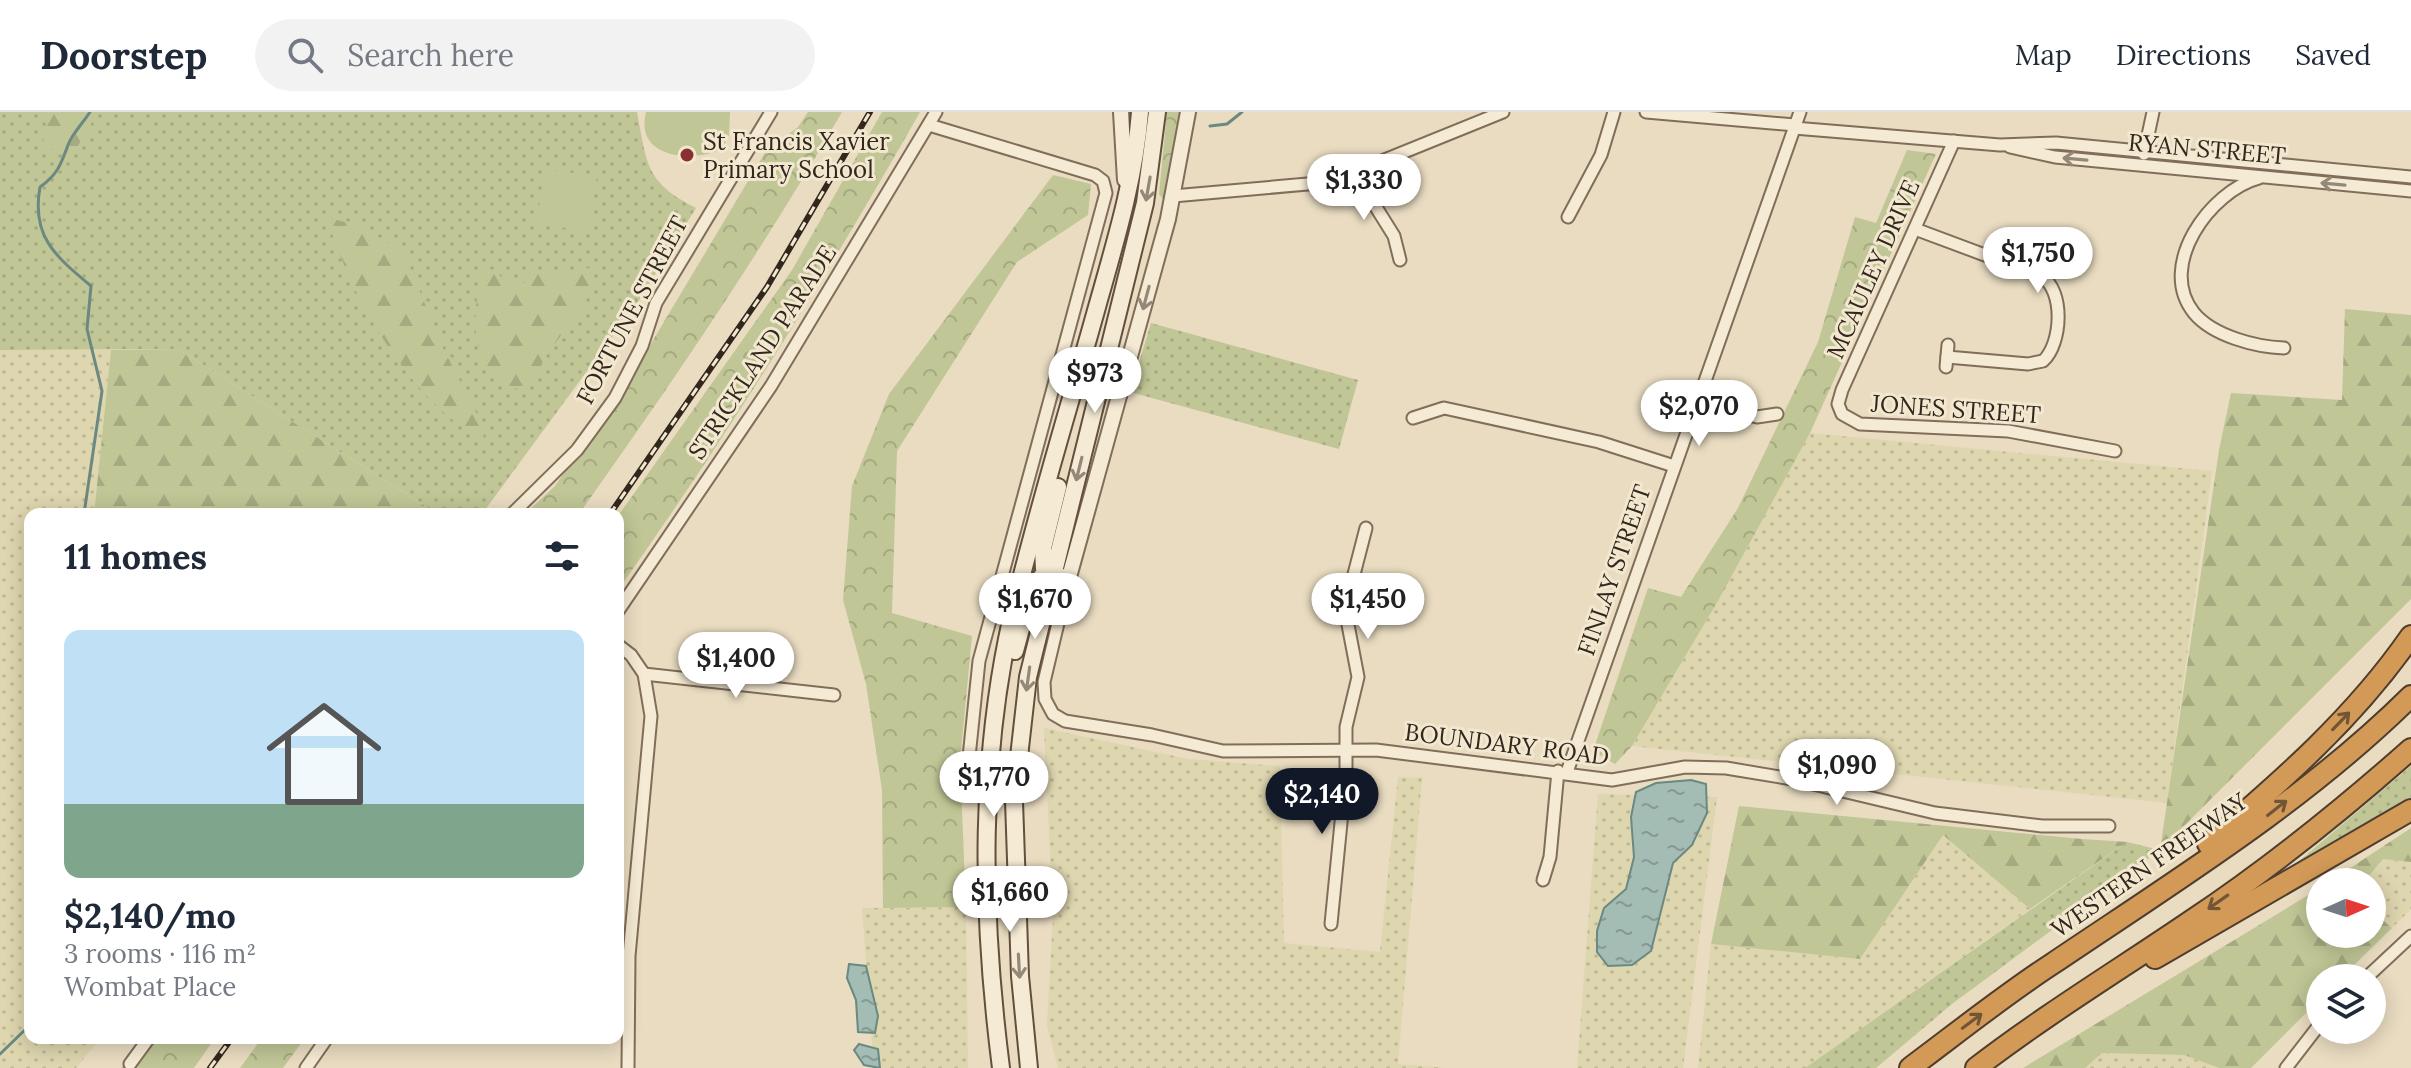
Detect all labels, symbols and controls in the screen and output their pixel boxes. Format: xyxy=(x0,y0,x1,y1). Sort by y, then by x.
search box xyxy=(255,19,815,91)
text: Doorstep xyxy=(40,31,207,79)
icon: search xyxy=(283,33,327,77)
text: Search here xyxy=(347,36,514,74)
text: Map xyxy=(2015,37,2072,73)
text: Directions xyxy=(2116,37,2251,73)
text: Saved xyxy=(2295,37,2371,73)
place label: St Francis Xavier Primary School xyxy=(703,126,890,185)
street label: RYAN STREET xyxy=(2127,127,2287,171)
marker: St Francis Xavier Primary School xyxy=(678,146,696,164)
one-way arrow xyxy=(2062,151,2089,166)
pin: $1,330 xyxy=(1299,154,1429,222)
text: $1,330 xyxy=(1325,163,1403,196)
street label: MCAULEY DRIVE xyxy=(1820,175,1926,363)
one-way arrow xyxy=(1139,176,1154,202)
one-way arrow xyxy=(2320,176,2347,191)
street label: FORTUNE STREET xyxy=(569,210,695,410)
pin: $1,750 xyxy=(1973,227,2103,295)
text: $1,750 xyxy=(2001,236,2075,269)
street label: STRICKLAND PARADE xyxy=(681,239,843,465)
one-way arrow xyxy=(1138,285,1153,310)
pin: $973 xyxy=(1048,347,1142,415)
text: $973 xyxy=(1066,356,1124,389)
pin: $2,070 xyxy=(1634,380,1764,448)
street label: JONES STREET xyxy=(1869,388,2042,430)
text: $2,070 xyxy=(1659,389,1739,422)
one-way arrow xyxy=(1070,456,1085,481)
street label: FINLAY STREET xyxy=(1570,480,1658,660)
icon: filters xyxy=(540,534,584,578)
text: 11 homes xyxy=(64,535,207,578)
pin: $1,670 xyxy=(970,573,1100,641)
pin: $1,450 xyxy=(1303,573,1433,641)
text: $1,670 xyxy=(997,582,1073,615)
text: $1,450 xyxy=(1329,582,1407,615)
pin: $1,400 xyxy=(671,632,801,700)
text: $1,400 xyxy=(696,641,776,674)
one-way arrow xyxy=(1020,666,1035,691)
icon: home xyxy=(252,682,396,826)
one-way arrow xyxy=(2332,711,2351,731)
street label: BOUNDARY ROAD xyxy=(1403,716,1611,772)
pin: $1,090 xyxy=(1772,739,1902,807)
text: $1,090 xyxy=(1797,748,1877,781)
pin: $1,770 xyxy=(929,751,1059,819)
text: $1,770 xyxy=(958,760,1030,793)
pin: $2,140 xyxy=(1257,768,1387,836)
text: $2,140 xyxy=(1284,777,1360,810)
street label: WESTERN FREEWAY xyxy=(2045,785,2254,944)
one-way arrow xyxy=(2266,799,2287,817)
pin: $1,660 xyxy=(945,866,1075,934)
north arrow xyxy=(2306,868,2386,948)
map controls xyxy=(2306,868,2386,1044)
text: $1,660 xyxy=(971,875,1049,908)
one-way arrow xyxy=(2208,893,2230,910)
text: $2,140/mo xyxy=(64,894,236,937)
text: 3 rooms · 116 m² xyxy=(64,937,256,970)
one-way arrow xyxy=(1012,952,1027,979)
button: layers xyxy=(2306,964,2386,1044)
text: Wombat Place xyxy=(64,970,236,1003)
one-way arrow xyxy=(1961,1013,1983,1030)

